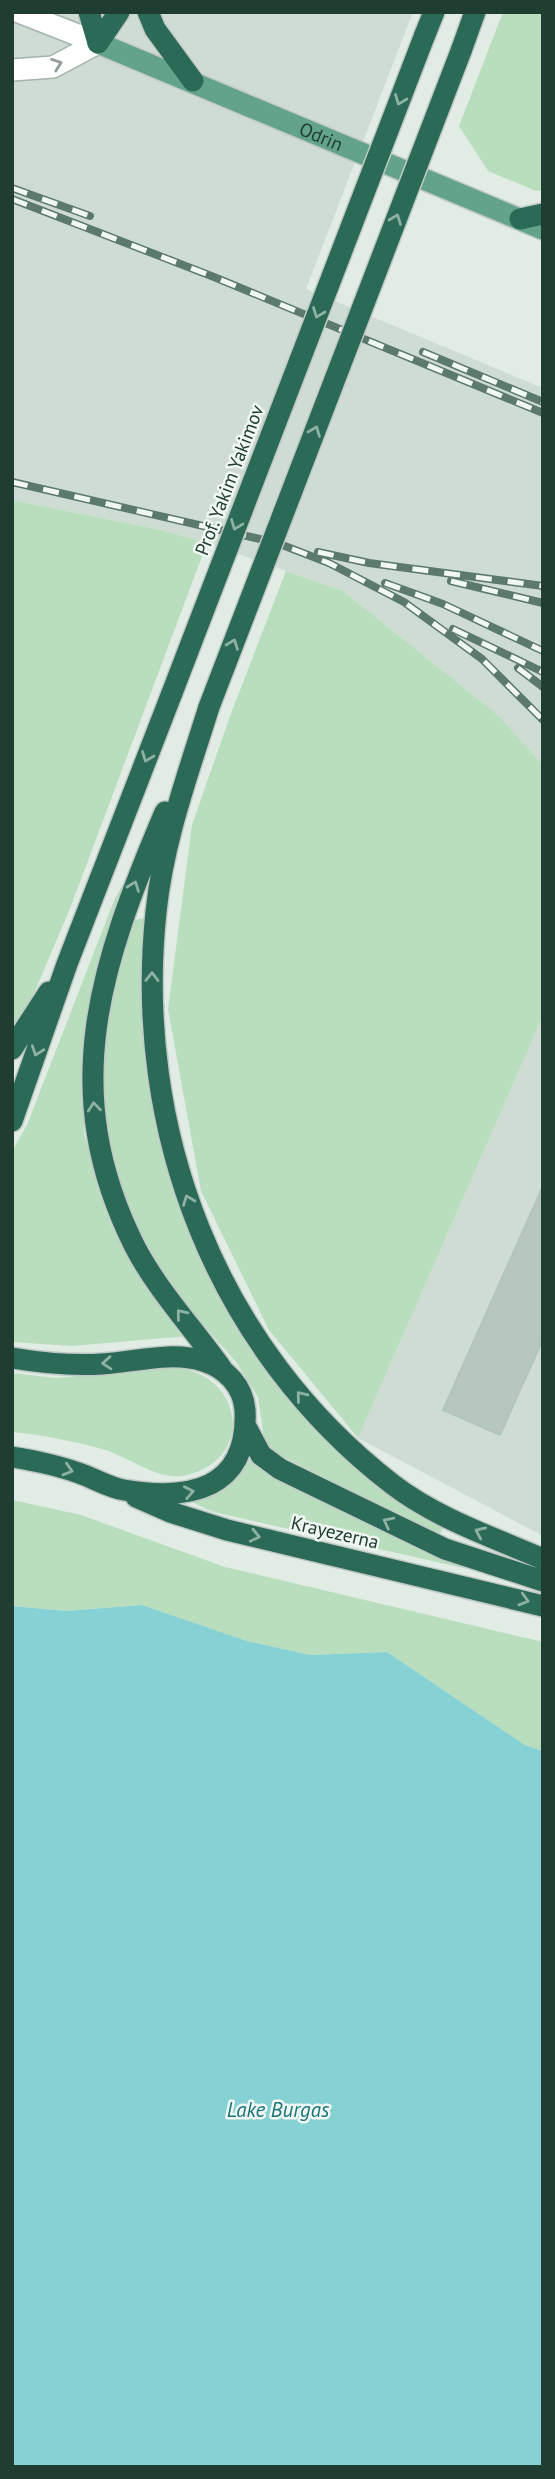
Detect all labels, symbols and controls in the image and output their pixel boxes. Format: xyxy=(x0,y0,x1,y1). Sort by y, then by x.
one-way arrow xyxy=(51,58,63,72)
one-way arrow xyxy=(394,94,408,106)
street label: Odrin xyxy=(296,117,347,156)
one-way arrow xyxy=(388,213,402,225)
one-way arrow xyxy=(313,306,327,318)
street label: Prof. Yakim Yakimov xyxy=(189,401,269,559)
one-way arrow xyxy=(306,426,320,438)
one-way arrow xyxy=(231,518,245,530)
one-way arrow xyxy=(225,638,239,650)
one-way arrow xyxy=(142,750,156,762)
one-way arrow xyxy=(125,881,139,893)
one-way arrow xyxy=(145,971,160,982)
one-way arrow xyxy=(31,1045,45,1057)
one-way arrow xyxy=(87,1102,102,1113)
one-way arrow xyxy=(182,1195,196,1207)
one-way arrow xyxy=(177,1309,189,1322)
one-way arrow xyxy=(101,1355,112,1370)
one-way arrow xyxy=(297,1392,309,1405)
one-way arrow xyxy=(62,1461,74,1476)
one-way arrow xyxy=(183,1485,195,1500)
street label: Krayezerna xyxy=(289,1510,381,1554)
one-way arrow xyxy=(383,1517,395,1531)
one-way arrow xyxy=(475,1526,487,1540)
one-way arrow xyxy=(249,1528,261,1542)
one-way arrow xyxy=(517,1592,529,1607)
water label: Lake Burgas xyxy=(227,2096,330,2123)

